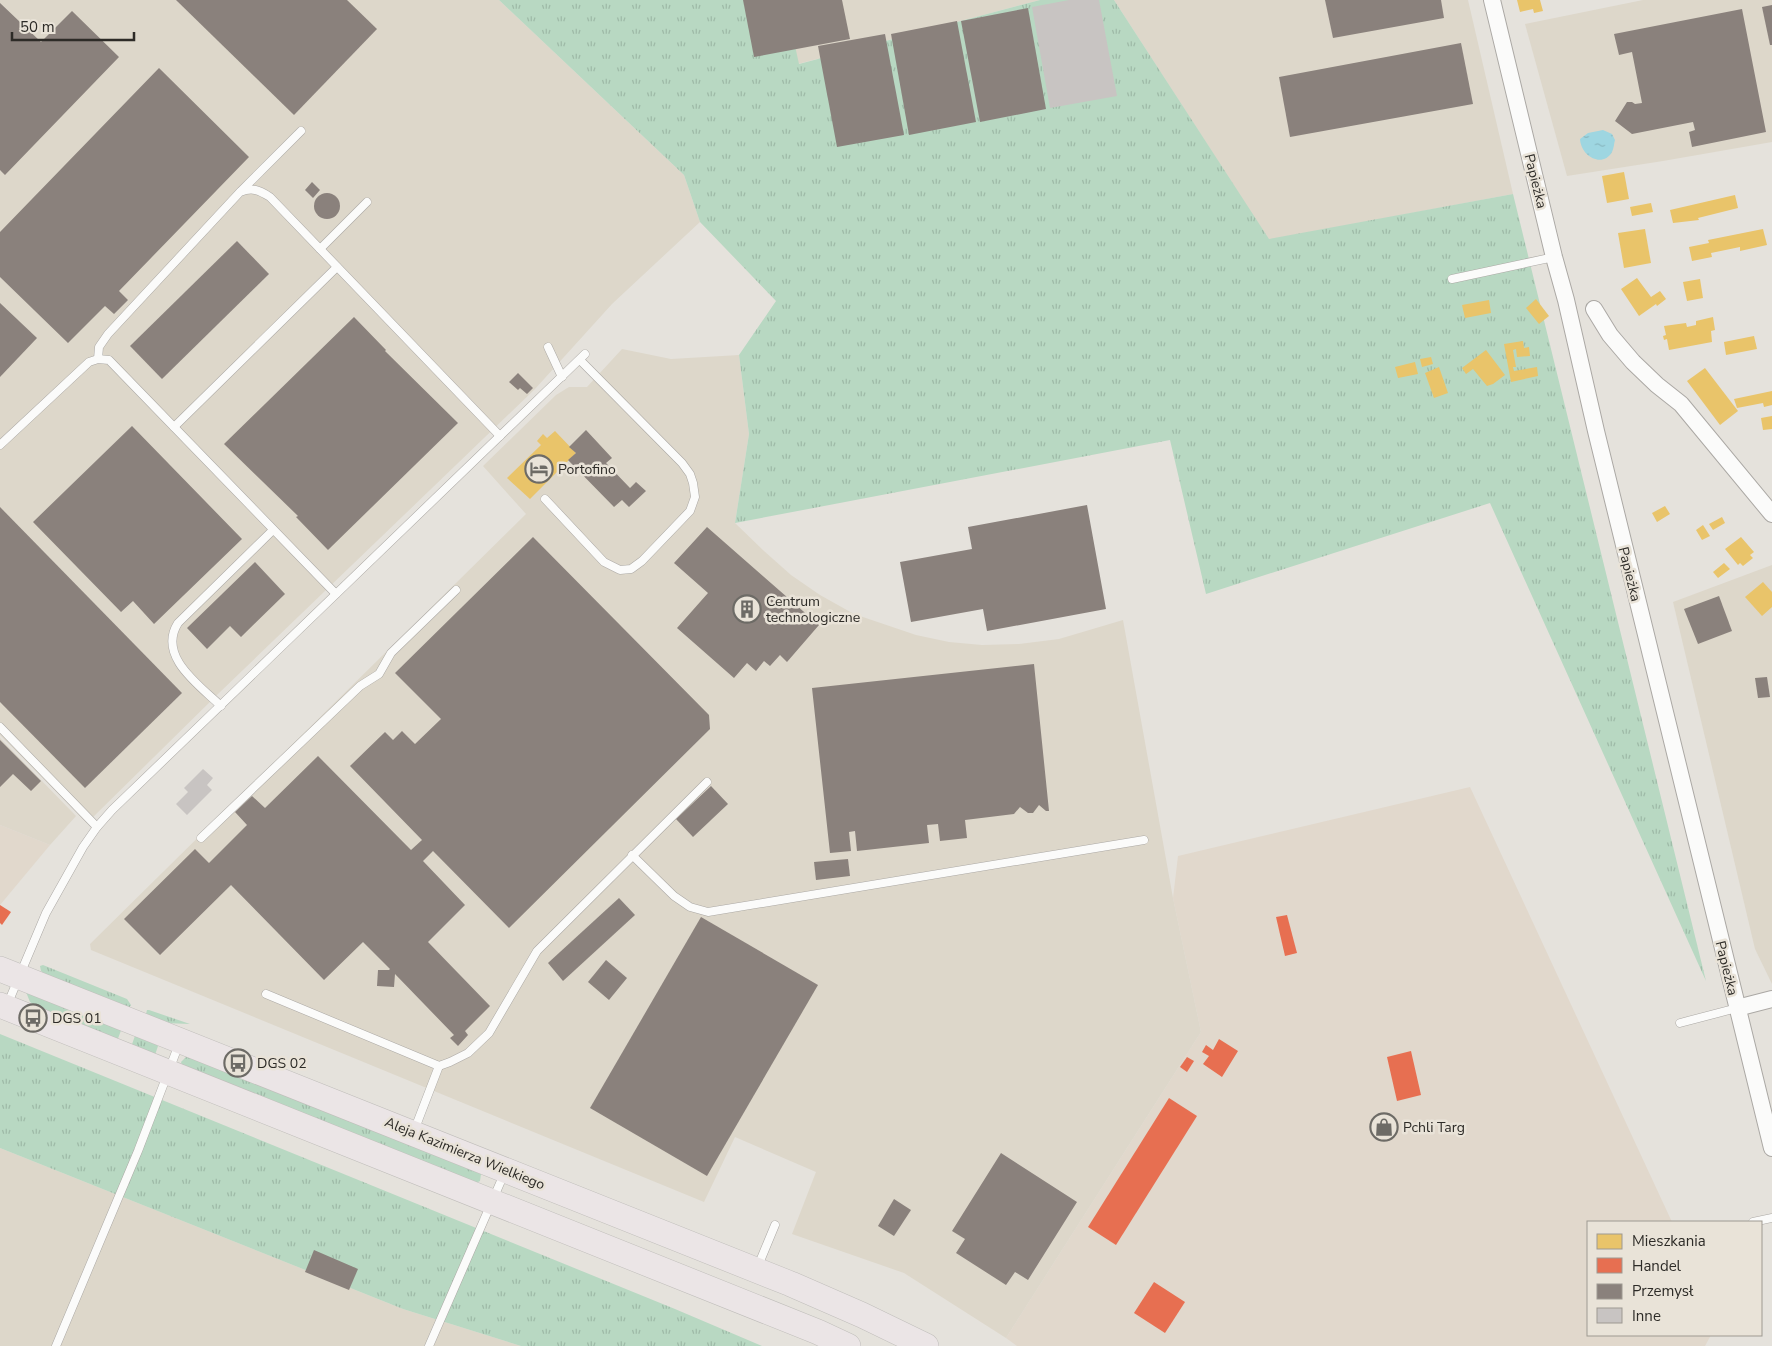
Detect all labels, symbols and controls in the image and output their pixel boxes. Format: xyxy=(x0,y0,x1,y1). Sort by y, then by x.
scale bar xyxy=(12,10,135,42)
text: 50 m xyxy=(20,17,55,37)
street label: Papieżka xyxy=(1520,152,1551,210)
hotel icon: Portofino xyxy=(524,454,554,484)
place label: Portofino xyxy=(558,460,616,479)
street label: Papieżka xyxy=(1614,545,1645,603)
place label: Centrum technologiczne xyxy=(766,592,860,627)
building icon: Centrum technologiczne xyxy=(732,594,762,624)
street label: Papieżka xyxy=(1711,939,1742,997)
bus stop icon: DGS 01 xyxy=(18,1003,48,1033)
place label: DGS 01 xyxy=(52,1009,102,1028)
bus stop icon: DGS 02 xyxy=(223,1048,253,1078)
place label: DGS 02 xyxy=(257,1054,307,1073)
shop icon: Pchli Targ xyxy=(1369,1112,1399,1142)
street label: Aleja Kazimierza Wielkiego xyxy=(382,1113,548,1194)
place label: Pchli Targ xyxy=(1403,1118,1465,1137)
legend xyxy=(1587,1221,1762,1336)
text: Mieszkania xyxy=(1632,1231,1706,1251)
text: Handel xyxy=(1632,1256,1682,1276)
text: Przemysł xyxy=(1632,1281,1694,1301)
text: Inne xyxy=(1632,1306,1661,1326)

